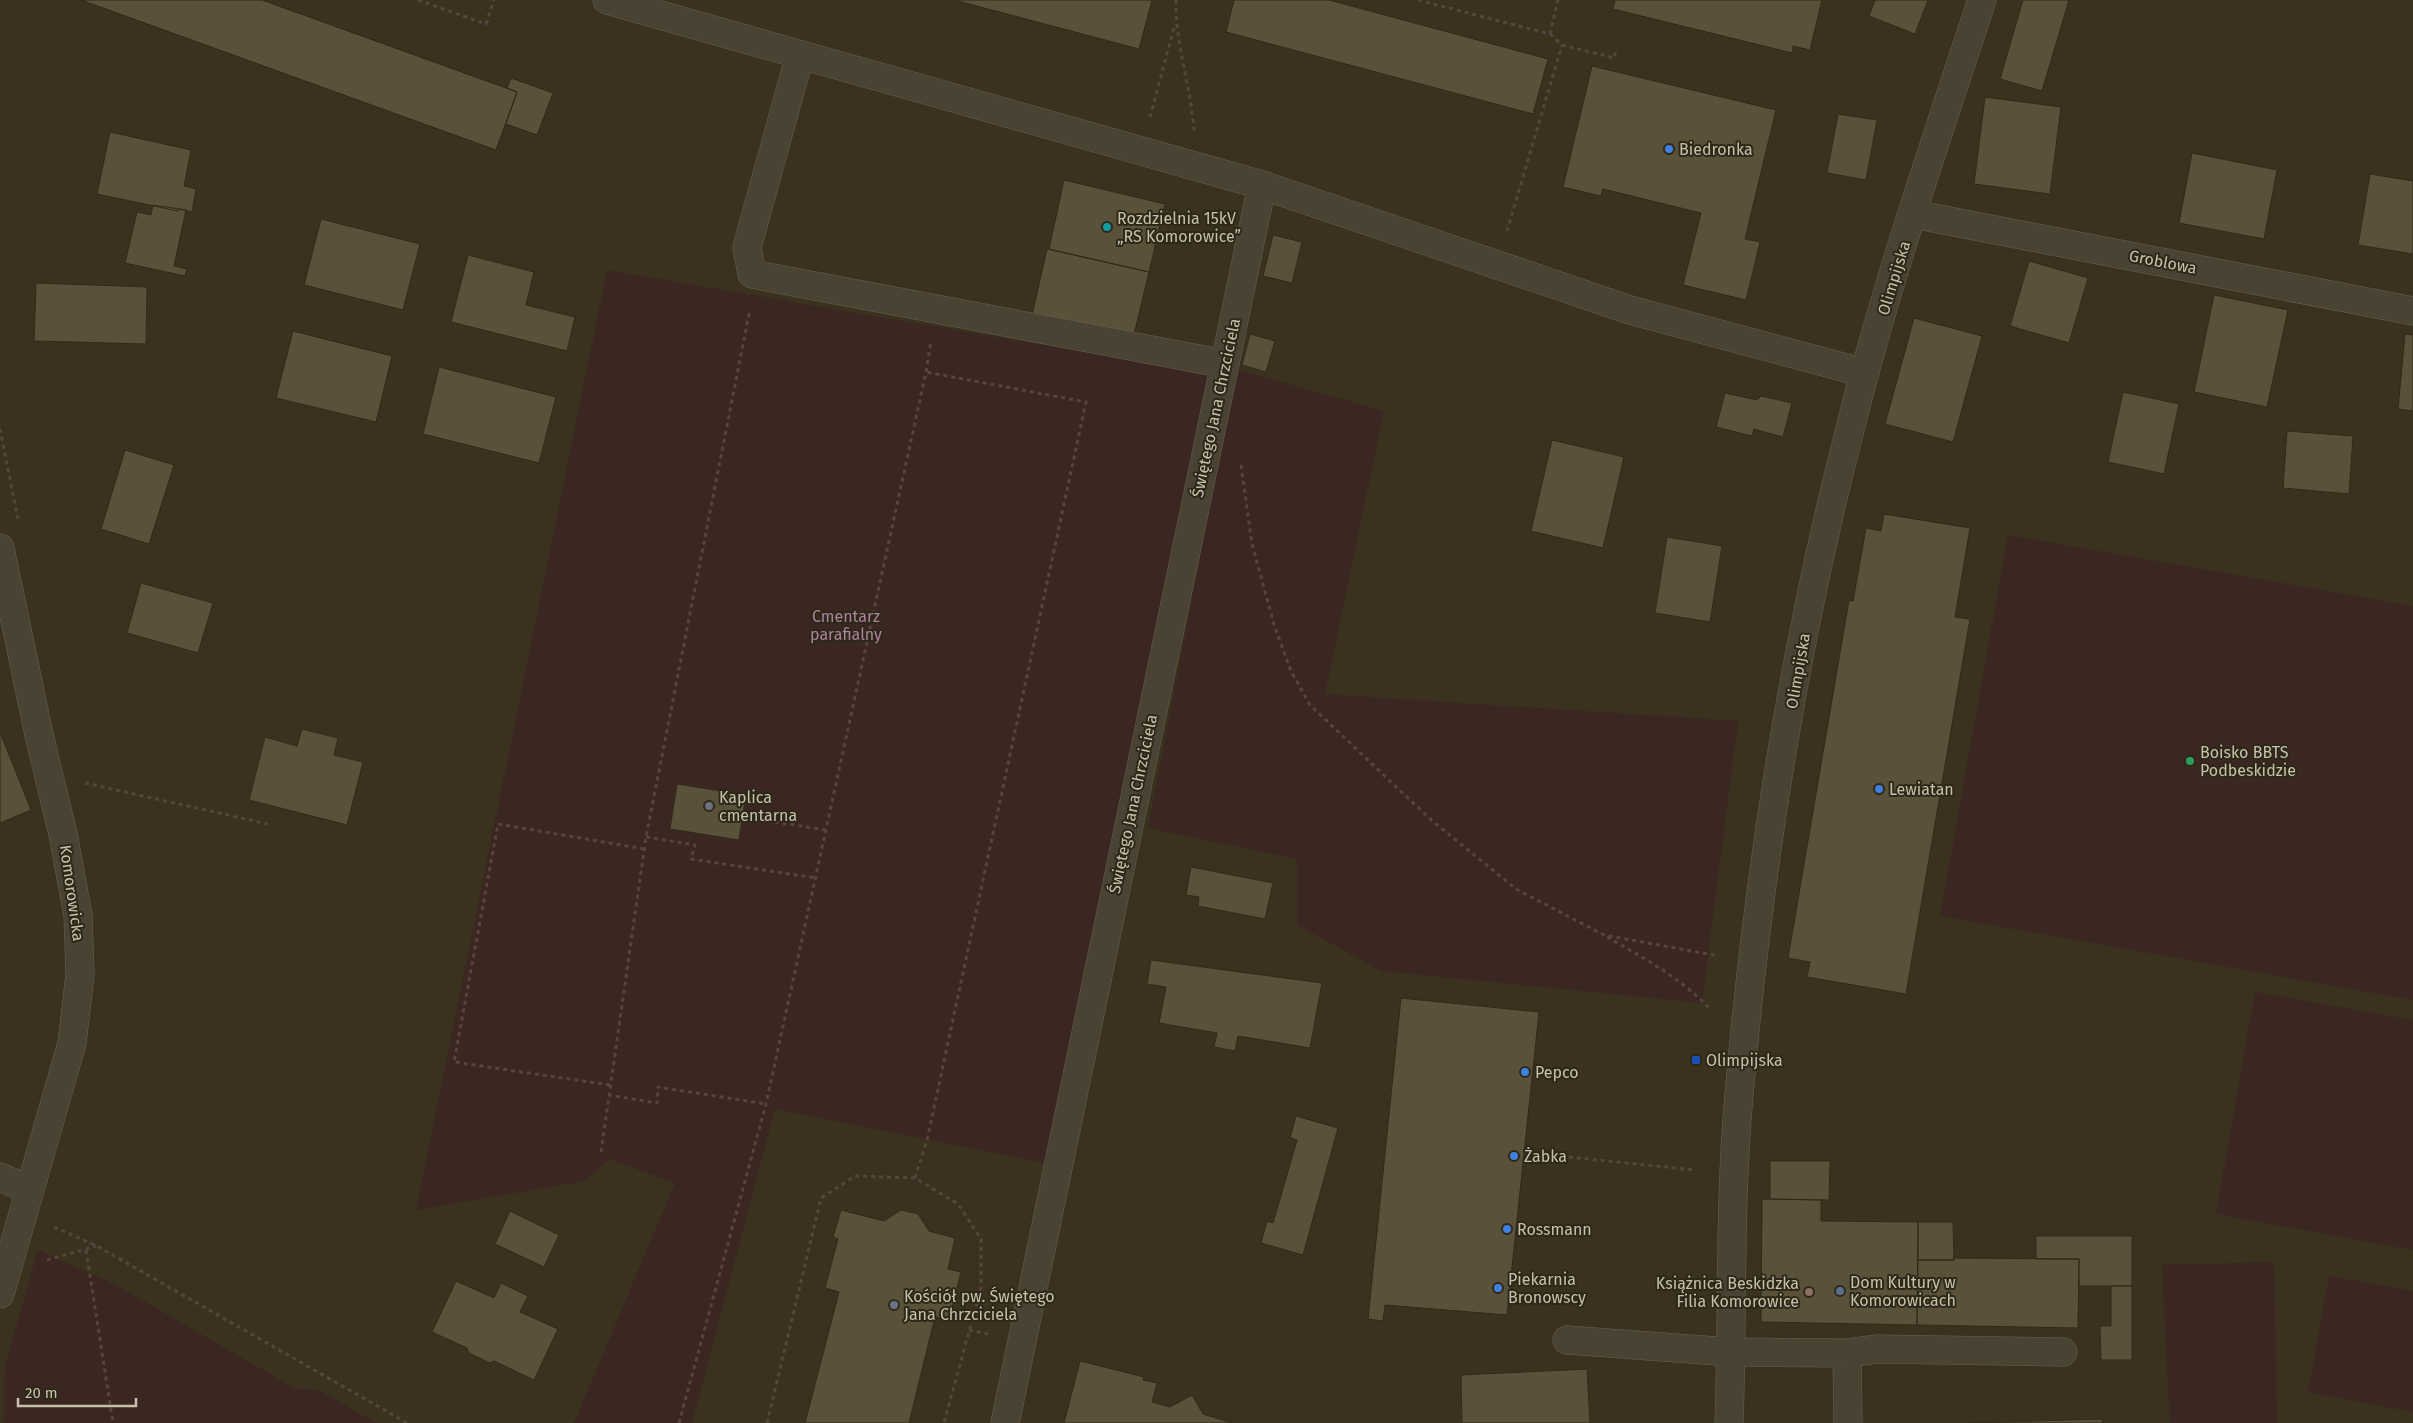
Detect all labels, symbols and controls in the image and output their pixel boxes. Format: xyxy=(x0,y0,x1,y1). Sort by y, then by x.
place label: Biedronka xyxy=(1679,140,1753,159)
marker: Biedronka xyxy=(1663,143,1675,155)
place label: Rozdzielnia 15kV „RS Komorowice” xyxy=(1117,209,1241,246)
marker: Rozdzielnia 15kV „RS Komorowice” xyxy=(1101,221,1113,233)
street label: Olimpijska xyxy=(1874,239,1914,317)
street label: Groblowa xyxy=(2128,246,2198,278)
street label: Świętego Jana Chrzciciela xyxy=(1187,316,1244,499)
park label: Cmentarz parafialny xyxy=(810,607,882,644)
street label: Olimpijska xyxy=(1782,632,1814,710)
street label: Świętego Jana Chrzciciela xyxy=(1104,712,1161,895)
place label: Boisko BBTS Podbeskidzie xyxy=(2200,743,2296,780)
marker: Boisko BBTS Podbeskidzie xyxy=(2184,755,2196,767)
place label: Lewiatan xyxy=(1889,780,1954,799)
marker: Lewiatan xyxy=(1873,783,1885,795)
place label: Kaplica cmentarna xyxy=(719,788,797,825)
marker: Kaplica cmentarna xyxy=(703,800,715,812)
street label: Komorowicka xyxy=(56,844,88,942)
place label: Olimpijska xyxy=(1706,1051,1783,1070)
marker: Olimpijska xyxy=(1690,1054,1702,1066)
place label: Pepco xyxy=(1535,1063,1579,1082)
marker: Pepco xyxy=(1519,1066,1531,1078)
place label: Żabka xyxy=(1524,1146,1567,1166)
marker: Żabka xyxy=(1508,1150,1520,1162)
place label: Rossmann xyxy=(1517,1220,1592,1239)
marker: Rossmann xyxy=(1501,1223,1513,1235)
place label: Piekarnia Bronowscy xyxy=(1508,1270,1586,1307)
place label: Dom Kultury w Komorowicach xyxy=(1850,1273,1956,1310)
place label: Książnica Beskidzka Filia Komorowice xyxy=(1656,1274,1799,1311)
marker: Piekarnia Bronowscy xyxy=(1492,1282,1504,1294)
marker: Dom Kultury w Komorowicach xyxy=(1834,1285,1846,1297)
place label: Kościół pw. Świętego Jana Chrzciciela xyxy=(904,1286,1055,1324)
marker: Książnica Beskidzka Filia Komorowice xyxy=(1803,1286,1815,1298)
marker: Kościół pw. Świętego Jana Chrzciciela xyxy=(888,1299,900,1311)
scale bar xyxy=(18,1376,135,1408)
text: 20 m xyxy=(25,1384,58,1402)

